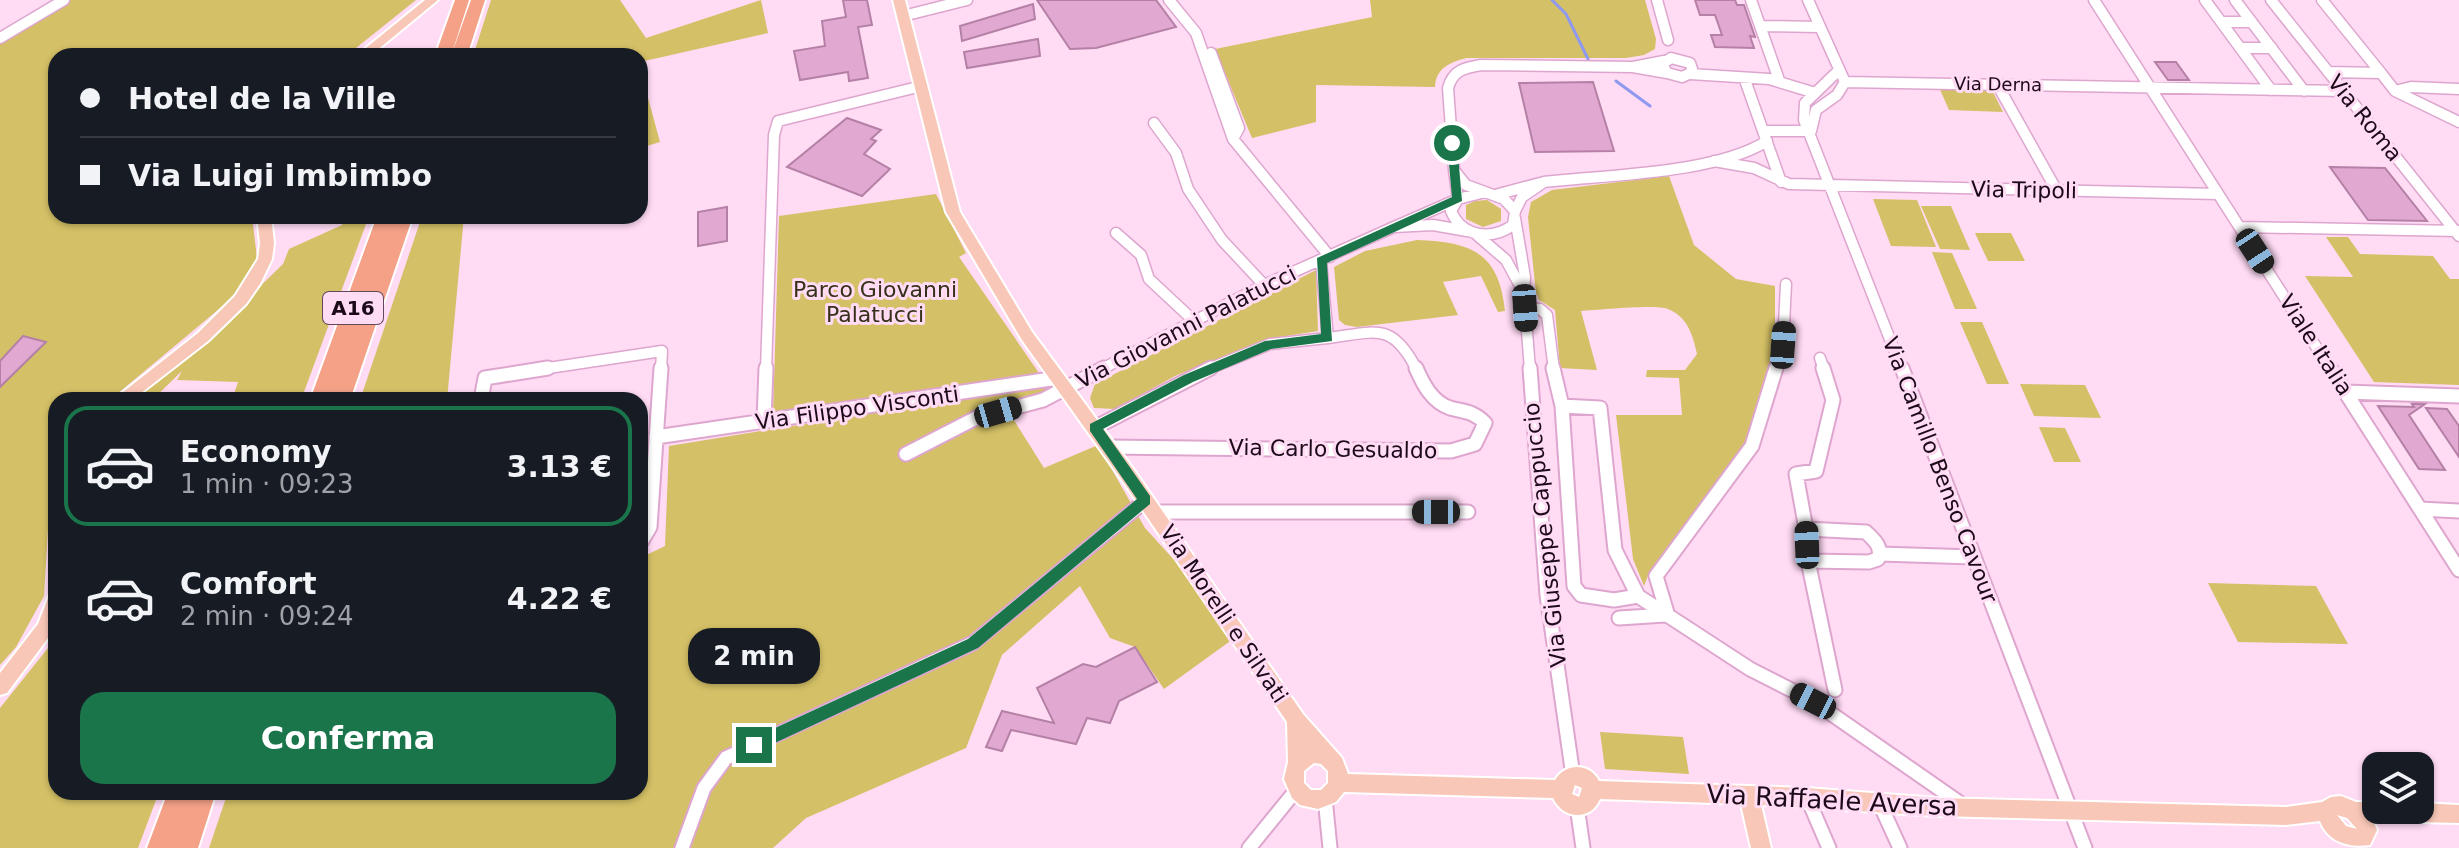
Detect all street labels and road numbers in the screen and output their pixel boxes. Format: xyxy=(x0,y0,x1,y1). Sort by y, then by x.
street label: Via Roma xyxy=(2323,70,2407,166)
street label: Via Derna xyxy=(1954,73,2042,95)
street label: Via Tripoli xyxy=(1971,177,2077,203)
street label: Via Giovanni Palatucci xyxy=(1072,261,1300,393)
street label: Viale Italia xyxy=(2274,290,2358,400)
road number: A16 xyxy=(323,292,383,324)
street label: Via Camillo Benso Cavour xyxy=(1878,333,2003,607)
street label: Via Filippo Visconti xyxy=(754,381,960,435)
street label: Via Giuseppe Cappuccio xyxy=(1519,401,1571,669)
street label: Via Carlo Gesualdo xyxy=(1228,435,1438,463)
street label: Via Morelli e Silvati xyxy=(1155,520,1293,708)
street label: Via Raffaele Aversa xyxy=(1706,778,1958,822)

